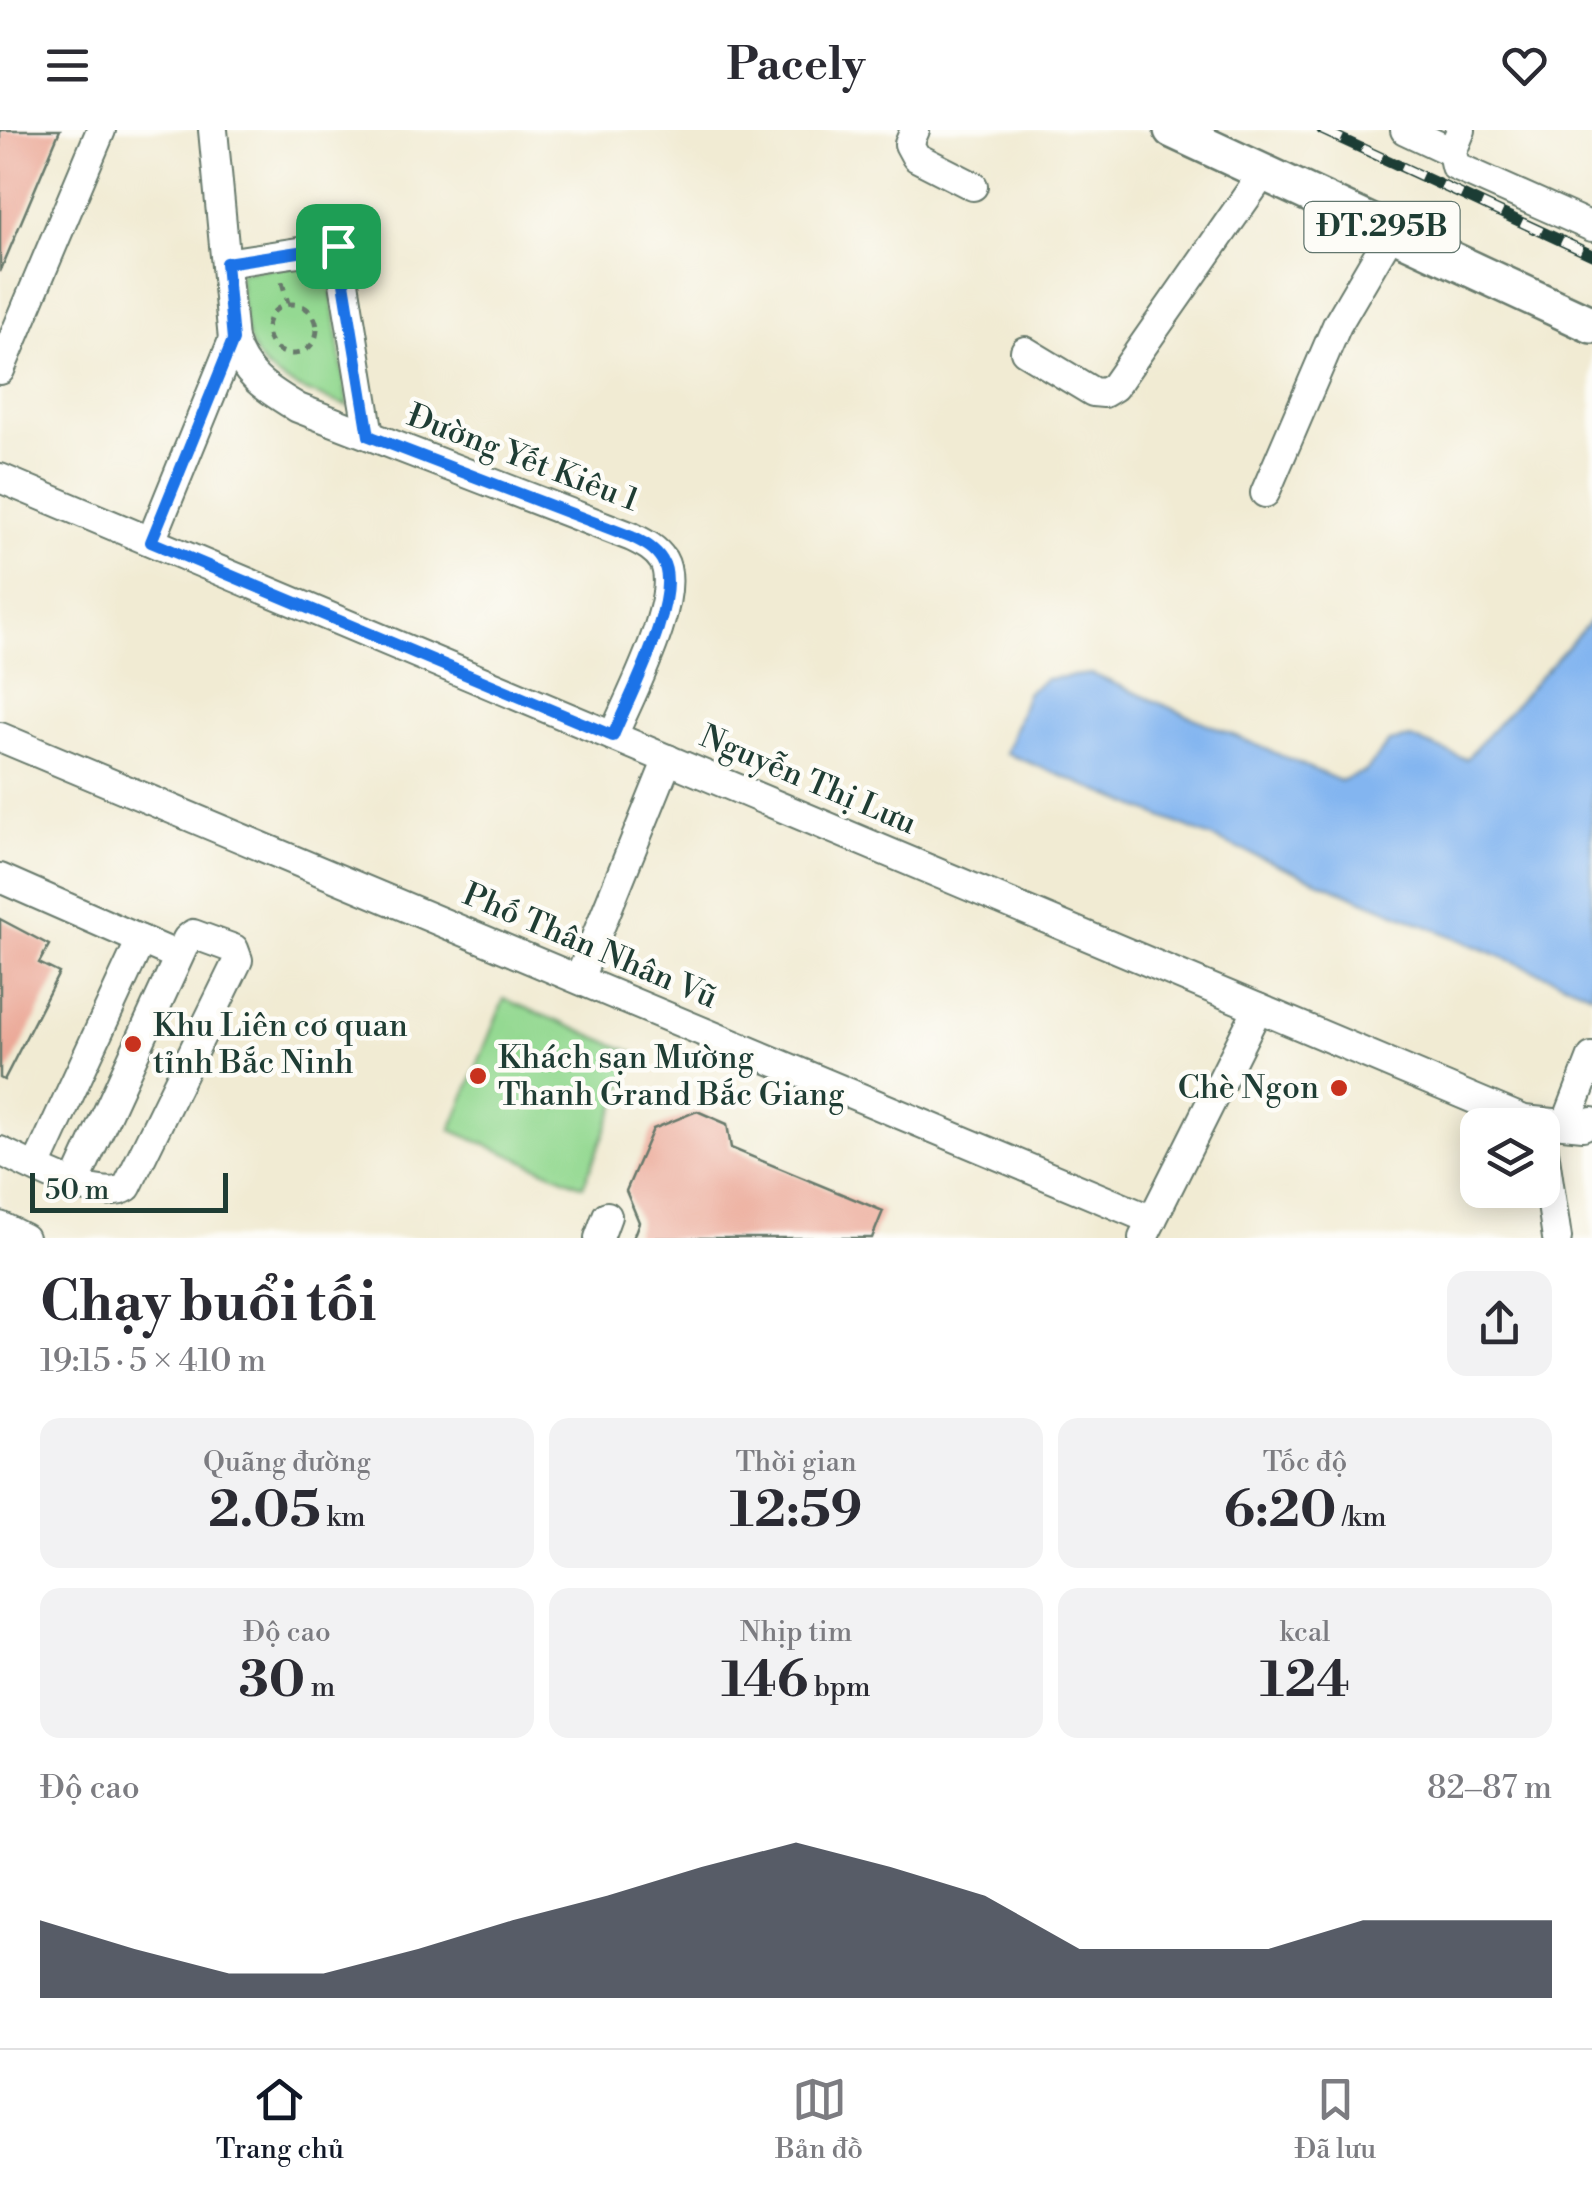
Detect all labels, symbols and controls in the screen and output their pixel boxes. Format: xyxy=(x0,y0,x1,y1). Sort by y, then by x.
text: Pacely xyxy=(727,37,865,94)
icon: menu xyxy=(40,38,95,93)
icon: heart xyxy=(1497,38,1552,93)
road number: ĐT.295B xyxy=(1304,202,1460,252)
pin xyxy=(296,204,381,289)
icon: arrive xyxy=(311,219,366,274)
street label: Đường Yết Kiêu 1 xyxy=(402,395,645,521)
street label: Nguyễn Thị Lưu xyxy=(694,716,922,844)
street label: Phố Thân Nhân Vũ xyxy=(457,874,723,1018)
place label: Khu Liên cơ quan tỉnh Bắc Ninh xyxy=(153,1006,408,1083)
marker: Khu Liên cơ quan tỉnh Bắc Ninh xyxy=(122,1033,144,1055)
place label: Khách sạn Mường Thanh Grand Bắc Giang xyxy=(498,1038,845,1115)
marker: Khách sạn Mường Thanh Grand Bắc Giang xyxy=(467,1065,489,1087)
place label: Chè Ngon xyxy=(1178,1068,1319,1108)
marker: Chè Ngon xyxy=(1328,1077,1350,1099)
map controls xyxy=(1460,1108,1560,1208)
button: layers xyxy=(1460,1108,1560,1208)
scale bar xyxy=(30,1168,228,1212)
text: 50 m xyxy=(45,1173,109,1208)
text: Chạy buổi tối xyxy=(40,1269,376,1338)
button: share xyxy=(1447,1271,1552,1376)
text: 19:15 · 5 × 410 m xyxy=(40,1341,266,1381)
text: Quãng đường xyxy=(203,1445,371,1480)
text: Thời gian xyxy=(735,1445,857,1480)
text: Tốc độ xyxy=(1263,1445,1347,1480)
text: 2.05 xyxy=(208,1480,321,1542)
text: 12:59 xyxy=(730,1480,862,1542)
text: 6:20 xyxy=(1223,1480,1336,1542)
text: km xyxy=(321,1500,366,1535)
text: /km xyxy=(1336,1500,1387,1535)
text: Độ cao xyxy=(243,1615,331,1650)
text: Nhịp tim xyxy=(740,1615,852,1650)
text: kcal xyxy=(1280,1615,1330,1650)
text: 30 xyxy=(239,1650,305,1712)
text: 146 xyxy=(721,1650,808,1712)
text: 124 xyxy=(1260,1650,1350,1712)
text: m xyxy=(305,1670,335,1705)
text: bpm xyxy=(808,1670,871,1705)
text: Độ cao xyxy=(40,1768,140,1808)
text: 82–87 m xyxy=(1427,1768,1552,1808)
tab: Trang chủ xyxy=(216,2072,344,2167)
tab: Bản đồ xyxy=(775,2072,863,2167)
tab: Đã lưu xyxy=(1294,2072,1376,2167)

